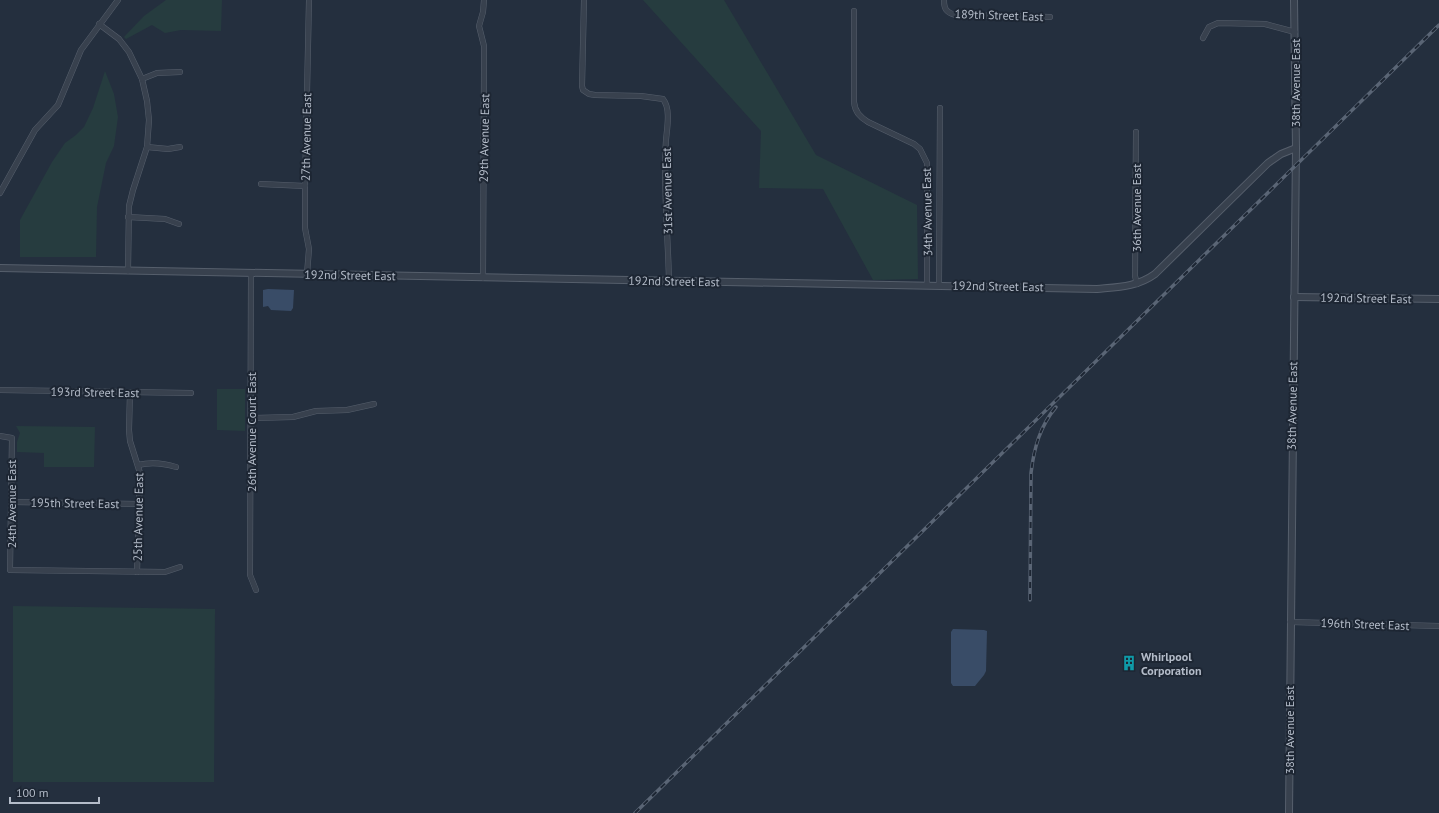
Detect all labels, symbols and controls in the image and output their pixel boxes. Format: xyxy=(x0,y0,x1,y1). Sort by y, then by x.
street label: 189th Street East xyxy=(954,6,1044,24)
street label: 38th Avenue East xyxy=(1288,39,1303,127)
street label: 27th Avenue East xyxy=(298,93,314,181)
street label: 29th Avenue East xyxy=(476,94,492,182)
street label: 31st Avenue East xyxy=(659,147,675,235)
street label: 36th Avenue East xyxy=(1129,164,1144,252)
street label: 34th Avenue East xyxy=(919,168,935,256)
street label: 192nd Street East xyxy=(304,267,396,283)
street label: 192nd Street East xyxy=(628,273,720,289)
street label: 192nd Street East xyxy=(952,278,1044,294)
street label: 192nd Street East xyxy=(1320,290,1412,306)
street label: 38th Avenue East xyxy=(1284,362,1300,450)
street label: 26th Avenue Court East xyxy=(244,372,259,492)
street label: 193rd Street East xyxy=(51,384,139,400)
street label: 24th Avenue East xyxy=(4,460,19,548)
street label: 25th Avenue East xyxy=(130,473,146,561)
street label: 195th Street East xyxy=(30,495,120,511)
street label: 196th Street East xyxy=(1320,615,1410,633)
place label: Whirlpool Corporation xyxy=(1141,649,1201,678)
building icon: Whirlpool Corporation xyxy=(1120,654,1138,672)
street label: 38th Avenue East xyxy=(1282,686,1297,774)
scale bar xyxy=(10,779,99,805)
text: 100 m xyxy=(16,785,49,800)

